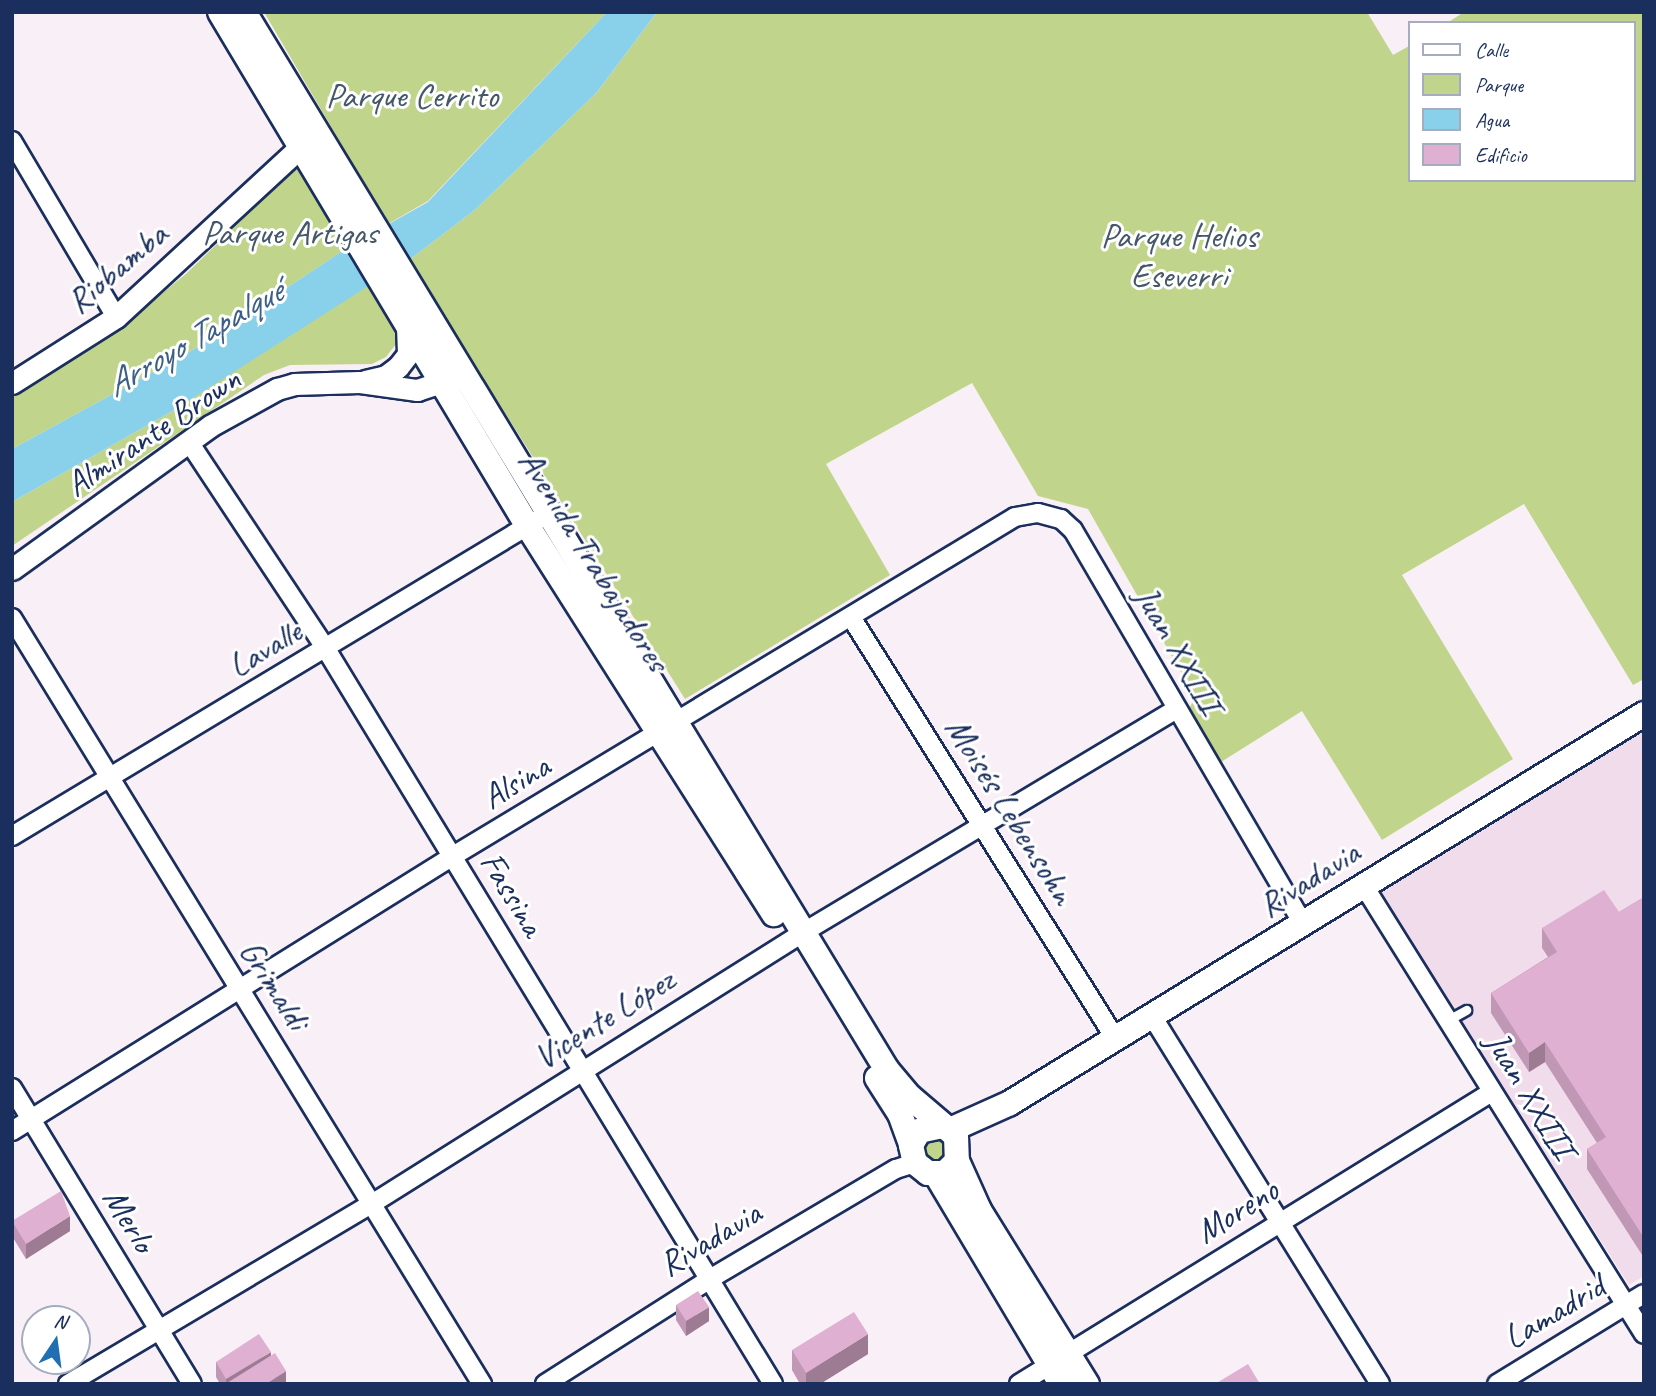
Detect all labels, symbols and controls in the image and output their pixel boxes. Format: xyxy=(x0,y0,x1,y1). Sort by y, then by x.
legend xyxy=(1408,21,1635,182)
text: Calle xyxy=(1475,37,1508,63)
text: Parque xyxy=(1475,72,1523,98)
park label: Parque Cerrito xyxy=(326,75,498,117)
text: Agua xyxy=(1475,107,1509,133)
text: Edificio xyxy=(1475,142,1527,168)
park label: Parque Artigas xyxy=(202,212,378,254)
street label: Riobamba xyxy=(58,214,176,322)
park label: Parque Helios Eseverri xyxy=(1101,215,1257,297)
water label: Arroyo Tapalqué xyxy=(98,270,290,406)
street label: Almirante Brown xyxy=(57,358,249,506)
street label: Avenida Trabajadores xyxy=(509,443,679,679)
street label: Juan XXIII xyxy=(1125,579,1231,721)
street label: Lavalle xyxy=(221,611,309,687)
street label: Moisés Lebensohn xyxy=(936,710,1084,912)
street label: Alsina xyxy=(474,746,558,818)
street label: Rivadavia xyxy=(1251,832,1367,926)
street label: Fassina xyxy=(471,844,553,944)
street label: Grimaldi xyxy=(230,932,318,1038)
street label: Vicente López xyxy=(526,959,682,1079)
street label: Juan XXIII xyxy=(1476,1024,1584,1166)
street label: Moreno xyxy=(1188,1169,1286,1253)
street label: Merlo xyxy=(94,1180,164,1260)
street label: Rivadavia xyxy=(651,1192,769,1286)
street label: Lamadrid xyxy=(1496,1266,1612,1358)
north arrow xyxy=(21,1305,91,1375)
text: N xyxy=(52,1308,69,1335)

